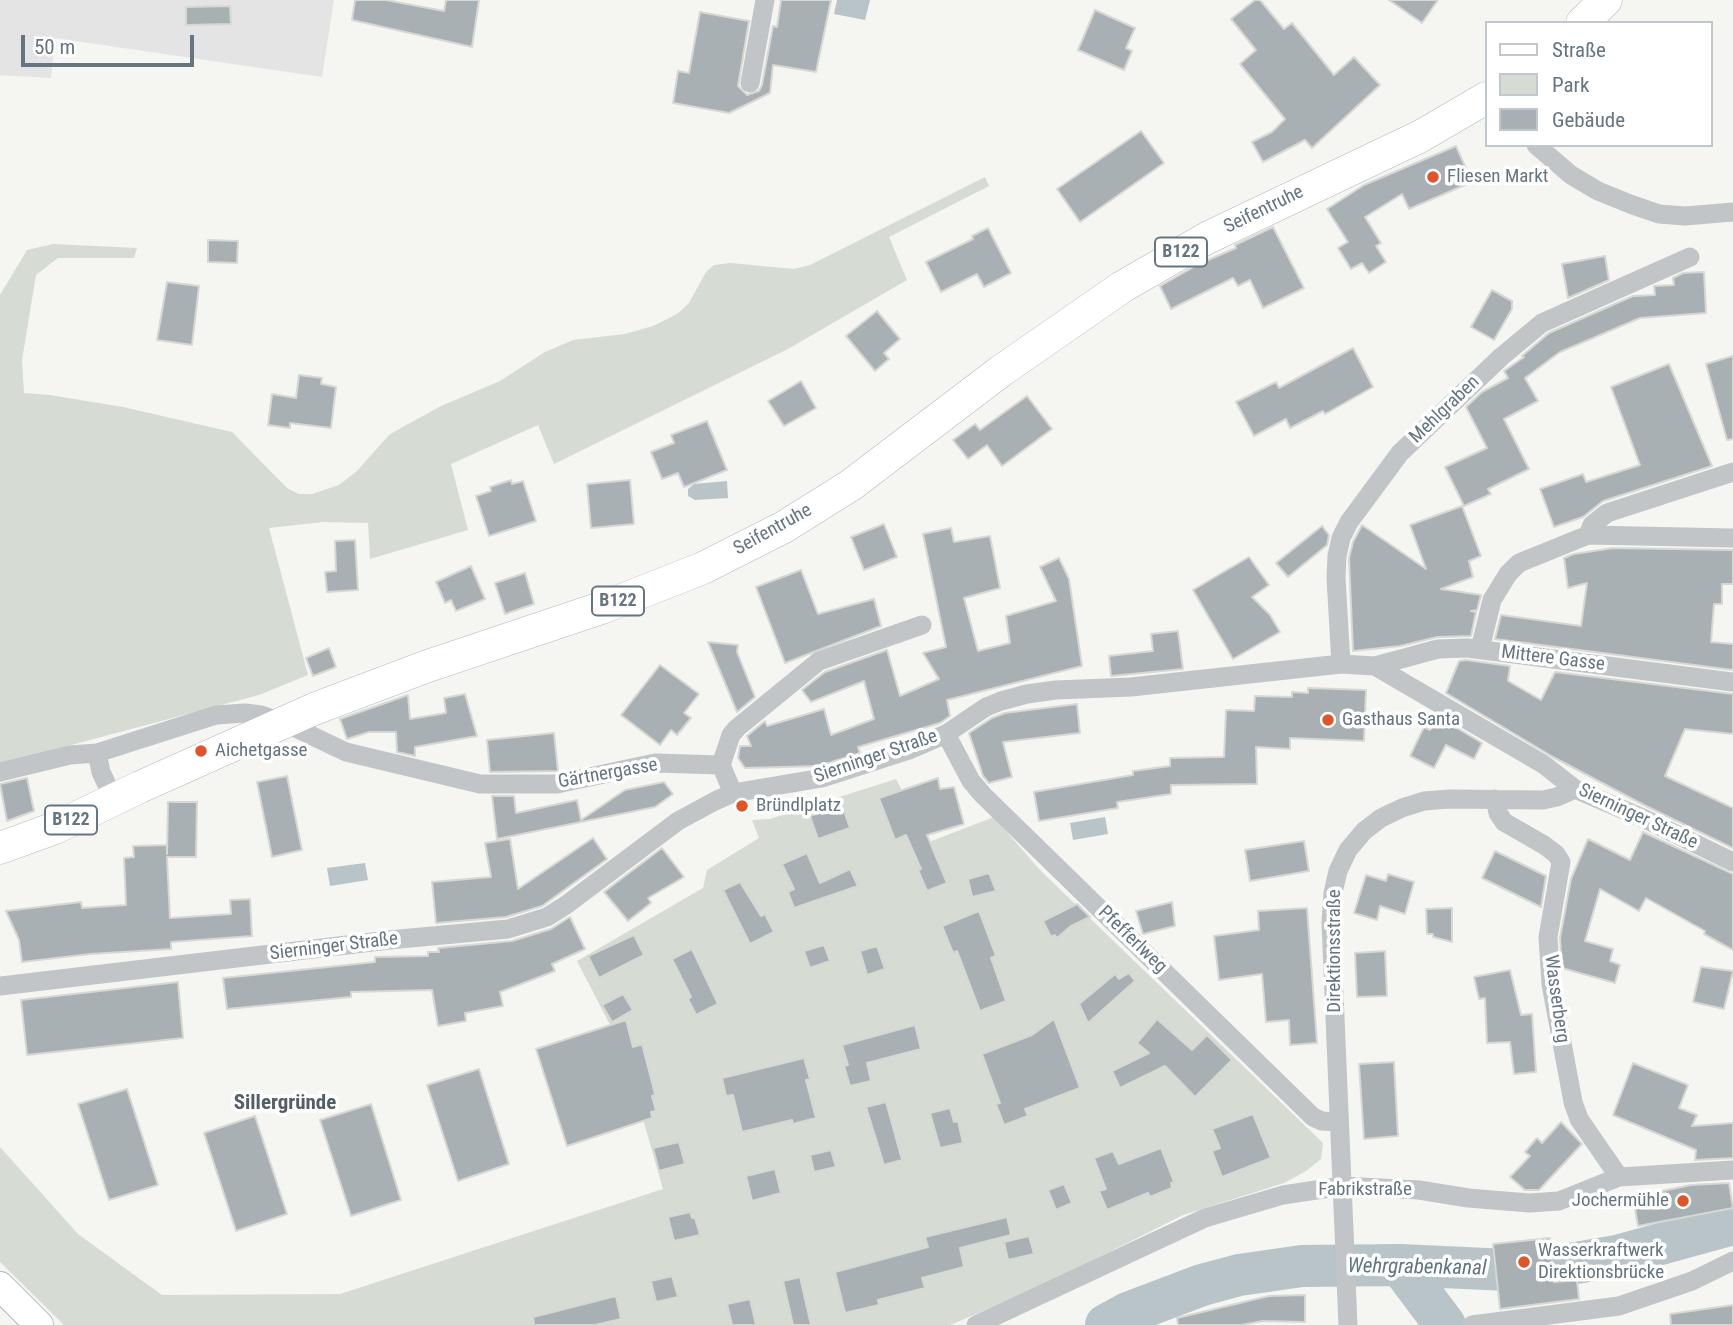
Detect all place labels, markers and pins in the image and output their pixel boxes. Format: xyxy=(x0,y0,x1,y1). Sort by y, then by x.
place label: Fliesen Markt xyxy=(1447,166,1548,188)
marker: Fliesen Markt xyxy=(1425,169,1441,185)
place label: Gasthaus Santa xyxy=(1342,709,1460,731)
marker: Gasthaus Santa xyxy=(1320,712,1336,728)
place label: Aichetgasse xyxy=(215,740,308,762)
marker: Aichetgasse xyxy=(193,743,209,759)
place label: Bründlplatz xyxy=(756,795,841,817)
marker: Bründlplatz xyxy=(734,798,750,814)
place label: Jochermühle xyxy=(1572,1190,1669,1212)
marker: Jochermühle xyxy=(1675,1193,1691,1209)
place label: Wasserkraftwerk Direktionsbrücke xyxy=(1538,1240,1664,1284)
marker: Wasserkraftwerk Direktionsbrücke xyxy=(1516,1254,1532,1270)

